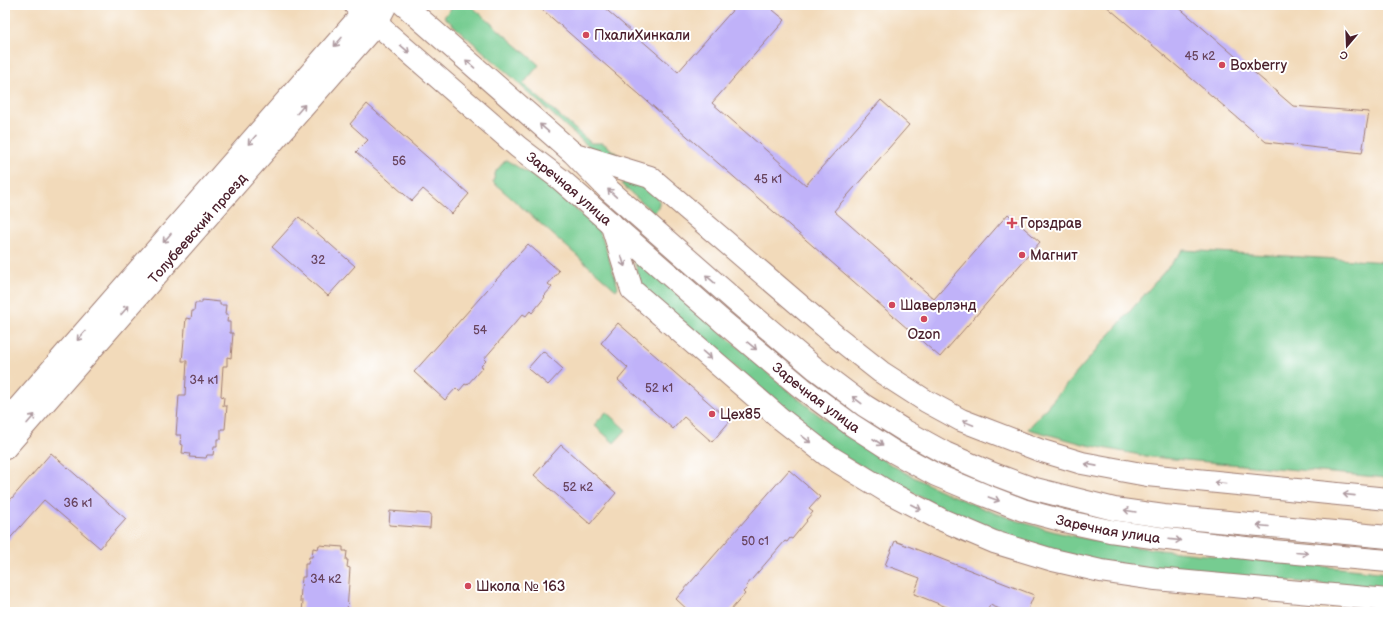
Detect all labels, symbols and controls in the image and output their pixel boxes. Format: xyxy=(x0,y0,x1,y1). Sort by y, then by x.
north arrow xyxy=(1327,26,1367,66)
place label: ПхалиХинкали xyxy=(594,27,690,44)
marker: ПхалиХинкали xyxy=(581,30,591,40)
one-way arrow xyxy=(333,37,342,47)
one-way arrow xyxy=(400,44,410,53)
text: С xyxy=(1338,47,1350,62)
house number: 45 к2 xyxy=(1185,49,1215,64)
place label: Boxberry xyxy=(1230,57,1288,74)
one-way arrow xyxy=(465,59,476,68)
marker: Boxberry xyxy=(1217,60,1227,70)
one-way arrow xyxy=(297,104,306,114)
one-way arrow xyxy=(539,123,549,132)
one-way arrow xyxy=(248,135,257,145)
street label: Заречная улица xyxy=(523,148,616,229)
house number: 56 xyxy=(392,154,406,169)
street label: Толубеевский проезд xyxy=(145,169,250,287)
house number: 45 к1 xyxy=(754,172,782,187)
one-way arrow xyxy=(607,188,617,197)
place label: Горздрав xyxy=(1020,215,1082,232)
marker: Горздрав xyxy=(1007,218,1017,228)
one-way arrow xyxy=(162,233,171,243)
place label: Магнит xyxy=(1030,247,1078,264)
marker: Магнит xyxy=(1017,250,1027,260)
house number: 32 xyxy=(311,253,325,268)
one-way arrow xyxy=(620,254,627,267)
one-way arrow xyxy=(705,274,715,283)
place label: Шаверлэнд xyxy=(900,297,977,314)
marker: Шаверлэнд xyxy=(887,300,897,310)
one-way arrow xyxy=(121,305,130,316)
marker: Ozon xyxy=(919,314,929,324)
house number: 54 xyxy=(473,323,488,338)
place label: Ozon xyxy=(908,326,941,343)
one-way arrow xyxy=(77,330,86,340)
one-way arrow xyxy=(747,341,758,350)
one-way arrow xyxy=(702,350,712,359)
street label: Заречная улица xyxy=(769,359,864,437)
house number: 34 к1 xyxy=(190,373,218,388)
house number: 52 к1 xyxy=(645,381,673,396)
one-way arrow xyxy=(852,396,863,404)
place label: Цех85 xyxy=(720,406,761,423)
marker: Цех85 xyxy=(707,409,717,419)
one-way arrow xyxy=(26,414,35,424)
one-way arrow xyxy=(963,418,975,426)
one-way arrow xyxy=(801,435,812,443)
one-way arrow xyxy=(872,438,884,446)
one-way arrow xyxy=(1085,460,1098,468)
one-way arrow xyxy=(1214,479,1227,486)
house number: 52 к2 xyxy=(563,480,593,495)
one-way arrow xyxy=(1343,492,1356,499)
house number: 36 к1 xyxy=(64,496,92,511)
one-way arrow xyxy=(988,496,1000,504)
one-way arrow xyxy=(910,504,922,511)
one-way arrow xyxy=(1124,507,1137,515)
street label: Заречная улица xyxy=(1054,511,1162,547)
one-way arrow xyxy=(1257,522,1270,530)
house number: 50 с1 xyxy=(741,534,769,549)
one-way arrow xyxy=(1168,536,1181,544)
one-way arrow xyxy=(1295,550,1308,557)
house number: 34 к2 xyxy=(310,572,342,587)
place label: Школа № 163 xyxy=(476,578,565,595)
marker: Школа № 163 xyxy=(463,581,473,591)

